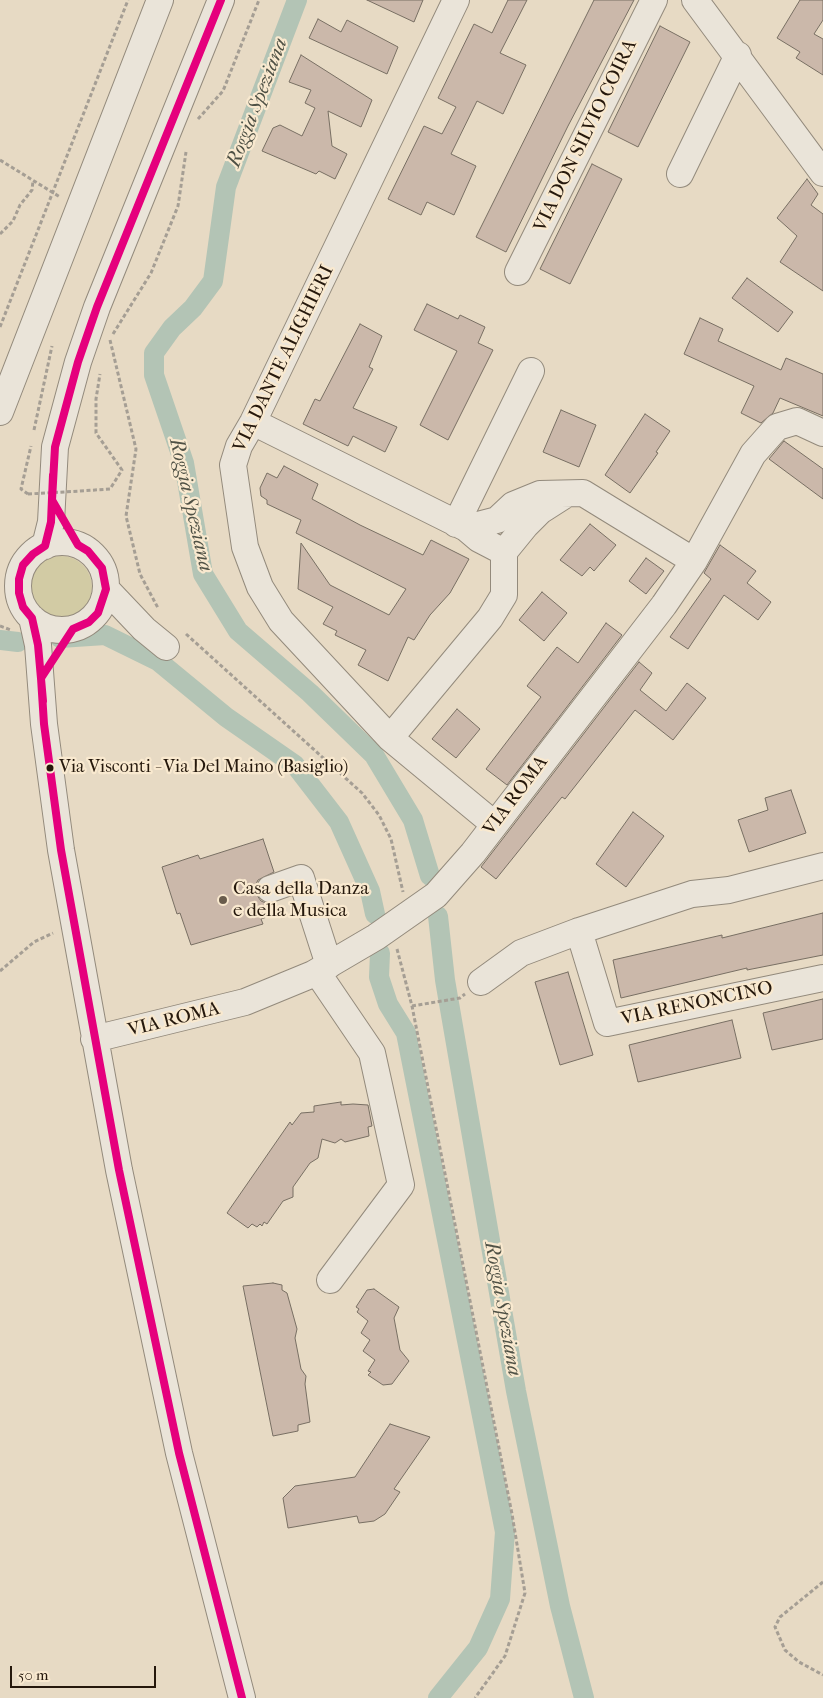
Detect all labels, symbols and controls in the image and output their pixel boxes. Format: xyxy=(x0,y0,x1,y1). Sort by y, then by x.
water label: Roggia Speziana xyxy=(222,35,294,171)
street label: VIA DON SILVIO COIRA xyxy=(530,36,642,236)
street label: VIA DANTE ALIGHIERI xyxy=(229,262,339,456)
water label: Roggia Speziana xyxy=(163,436,217,574)
street label: VIA ROMA xyxy=(479,752,553,840)
place label: Via Visconti - Via Del Maino (Basiglio) xyxy=(59,757,348,779)
marker: Via Visconti - Via Del Maino (Basiglio) xyxy=(45,763,55,773)
place label: Casa della Danza e della Musica xyxy=(233,878,369,922)
marker: Casa della Danza e della Musica xyxy=(217,894,229,906)
street label: VIA RENONCINO xyxy=(619,977,775,1031)
street label: VIA ROMA xyxy=(126,998,222,1042)
water label: Roggia Speziana xyxy=(478,1240,526,1378)
scale bar xyxy=(12,1656,159,1688)
text: 50 m xyxy=(18,1666,48,1684)

